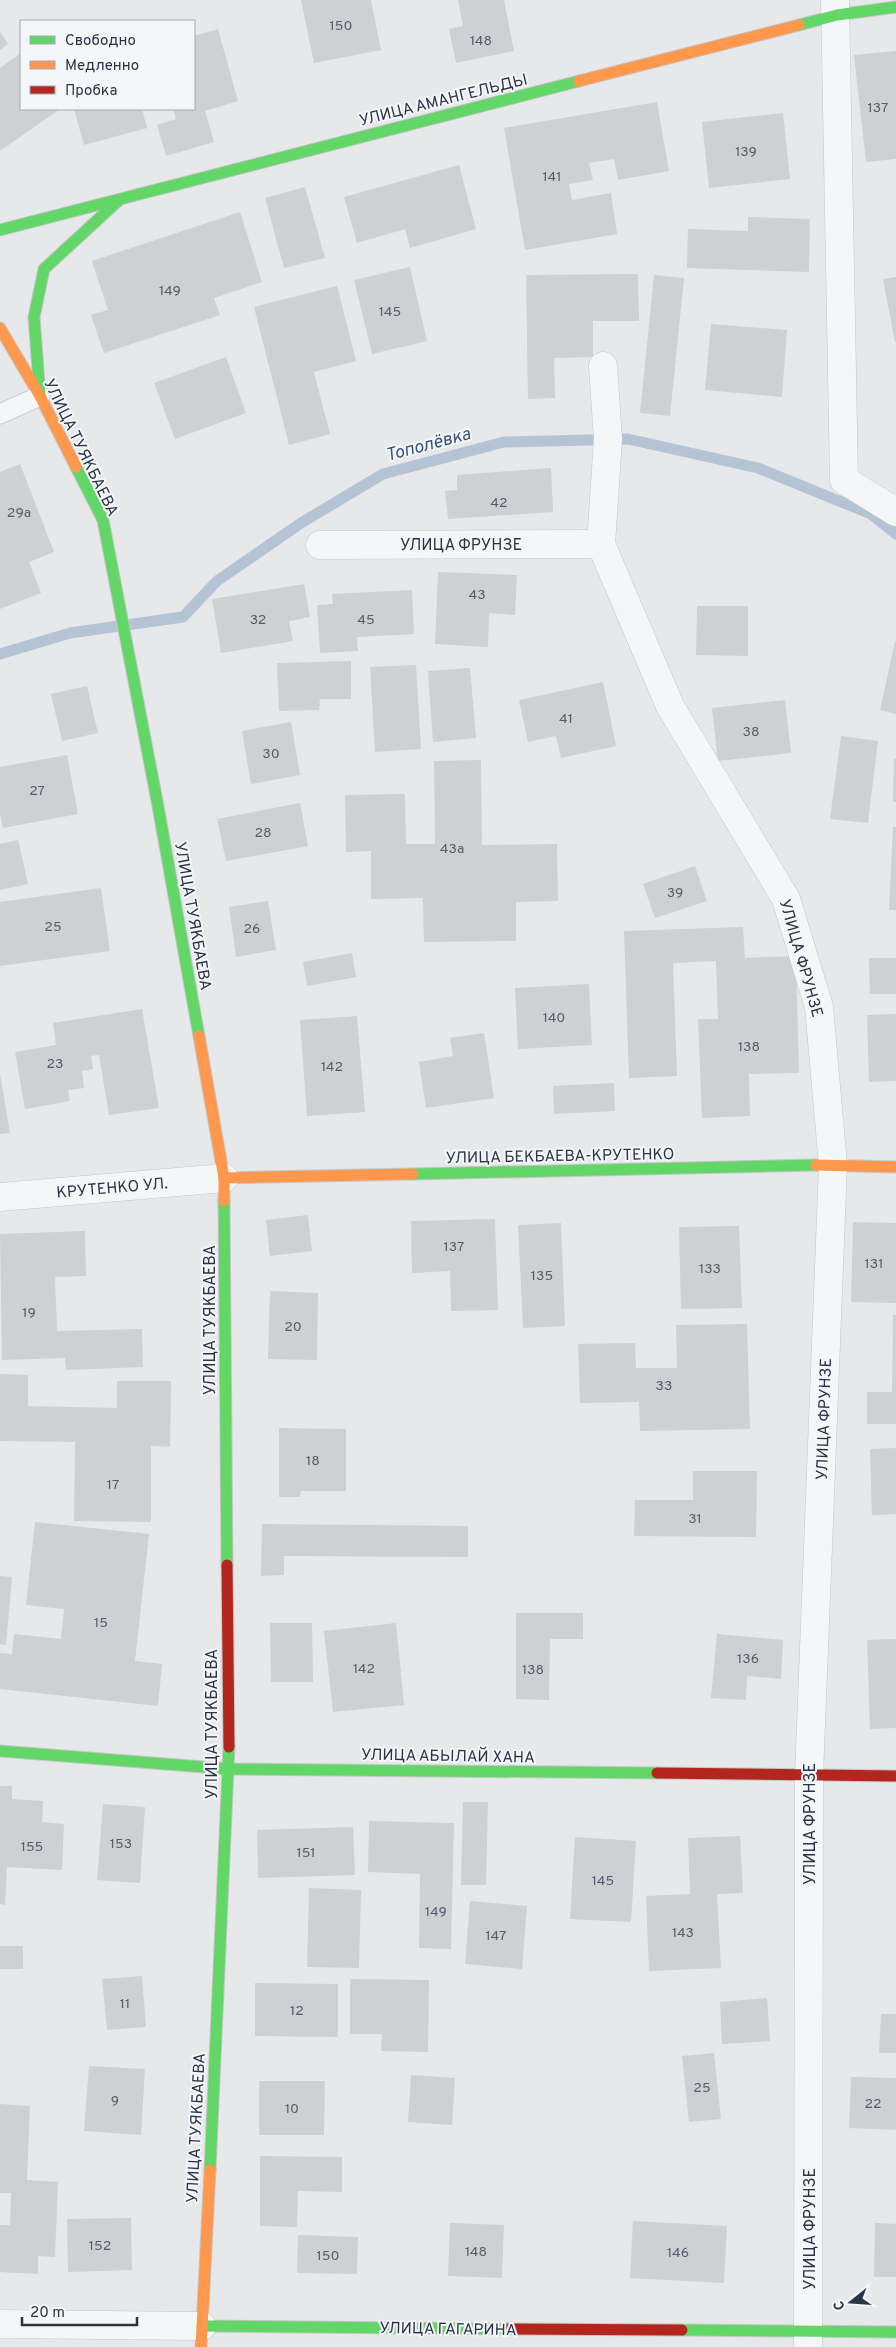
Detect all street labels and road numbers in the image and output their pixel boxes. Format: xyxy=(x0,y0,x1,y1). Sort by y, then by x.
street label: УЛИЦА АМАНГЕЛЬДЫ xyxy=(357,70,530,132)
street label: УЛИЦА ТУЯКБАЕВА xyxy=(38,376,122,520)
street label: УЛИЦА ФРУНЗЕ xyxy=(400,536,522,556)
street label: УЛИЦА ТУЯКБАЕВА xyxy=(169,841,215,992)
street label: УЛИЦА ФРУНЗЕ xyxy=(774,897,827,1020)
street label: УЛИЦА БЕКБАЕВА-КРУТЕНКО xyxy=(445,1145,675,1169)
street label: КРУТЕНКО УЛ. xyxy=(56,1174,169,1204)
street label: УЛИЦА ТУЯКБАЕВА xyxy=(201,1245,221,1395)
street label: УЛИЦА ФРУНЗЕ xyxy=(813,1358,837,1480)
street label: УЛИЦА ТУЯКБАЕВА xyxy=(203,1649,223,1799)
street label: УЛИЦА АБЫЛАЙ ХАНА xyxy=(361,1743,535,1769)
street label: УЛИЦА ФРУНЗЕ xyxy=(801,1763,821,1885)
street label: УЛИЦА ТУЯКБАЕВА xyxy=(183,2052,211,2204)
street label: УЛИЦА ФРУНЗЕ xyxy=(801,2168,821,2290)
street label: УЛИЦА ГАГАРИНА xyxy=(379,2319,517,2341)

